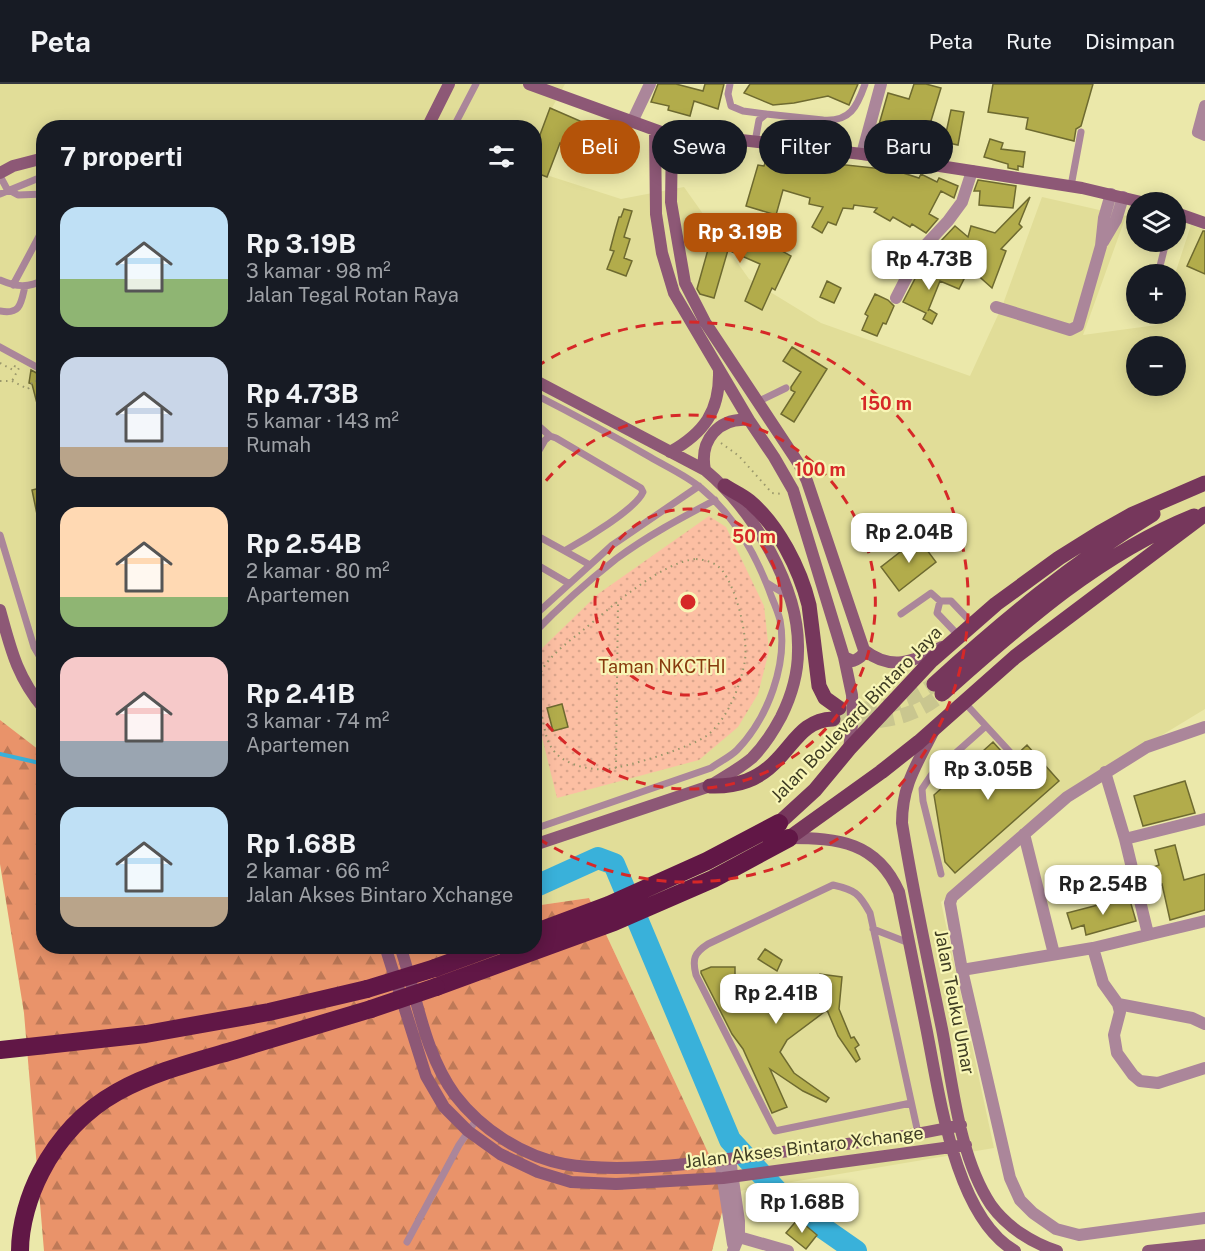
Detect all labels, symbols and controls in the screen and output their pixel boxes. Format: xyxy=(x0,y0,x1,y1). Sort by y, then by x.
text: Peta xyxy=(30,25,91,58)
text: Peta xyxy=(929,29,973,54)
text: Rute xyxy=(1006,29,1052,54)
text: Disimpan xyxy=(1085,29,1175,54)
chip: Beli xyxy=(560,120,640,174)
chip: Sewa xyxy=(652,120,747,174)
chip: Filter xyxy=(759,120,852,174)
chip: Baru xyxy=(864,120,953,174)
icon: filters xyxy=(485,140,518,173)
text: 7 properti xyxy=(60,141,183,172)
map controls xyxy=(1126,192,1186,396)
button: layers xyxy=(1126,192,1186,252)
pin: Rp 3.19B xyxy=(678,213,802,264)
text: Rp 3.19B xyxy=(698,220,782,244)
text: Rp 3.19B xyxy=(246,228,356,259)
icon: home xyxy=(108,231,180,303)
pin: Rp 4.73B xyxy=(867,240,991,291)
text: Rp 4.73B xyxy=(886,247,972,271)
text: 3 kamar · 98 m² xyxy=(246,259,391,283)
button: + xyxy=(1126,264,1186,324)
text: Jalan Tegal Rotan Raya xyxy=(246,283,459,307)
button: − xyxy=(1126,336,1186,396)
text: Rp 4.73B xyxy=(246,378,359,409)
icon: home xyxy=(108,381,180,453)
text: 150 m xyxy=(860,393,912,414)
text: 5 kamar · 143 m² xyxy=(246,409,399,433)
text: Rumah xyxy=(246,433,311,457)
text: 100 m xyxy=(794,459,846,480)
pin: Rp 2.04B xyxy=(847,513,971,564)
text: Rp 2.04B xyxy=(865,520,953,544)
text: 50 m xyxy=(732,526,776,547)
text: Rp 2.54B xyxy=(246,528,362,559)
icon: home xyxy=(108,531,180,603)
text: 2 kamar · 80 m² xyxy=(246,559,390,583)
text: Apartemen xyxy=(246,583,350,607)
centre of rings xyxy=(678,592,698,612)
street label: Jalan Boulevard Bintaro Jaya xyxy=(766,622,946,806)
park label: Taman NKCTHI xyxy=(598,656,726,677)
text: Rp 2.41B xyxy=(246,678,355,709)
icon: home xyxy=(108,681,180,753)
text: 3 kamar · 74 m² xyxy=(246,709,389,733)
text: Apartemen xyxy=(246,733,350,757)
pin: Rp 3.05B xyxy=(926,750,1050,801)
text: Rp 3.05B xyxy=(943,757,1033,781)
text: Rp 1.68B xyxy=(246,828,356,859)
icon: home xyxy=(108,831,180,903)
text: 2 kamar · 66 m² xyxy=(246,859,389,883)
pin: Rp 2.54B xyxy=(1041,865,1165,916)
text: Rp 2.54B xyxy=(1059,872,1147,896)
text: Jalan Akses Bintaro Xchange xyxy=(246,883,513,907)
street label: Jalan Teuku Umar xyxy=(931,928,979,1076)
pin: Rp 2.41B xyxy=(714,974,838,1025)
text: Rp 2.41B xyxy=(734,981,818,1005)
street label: Jalan Akses Bintaro Xchange xyxy=(683,1122,925,1172)
pin: Rp 1.68B xyxy=(740,1183,864,1234)
text: Rp 1.68B xyxy=(760,1190,844,1214)

